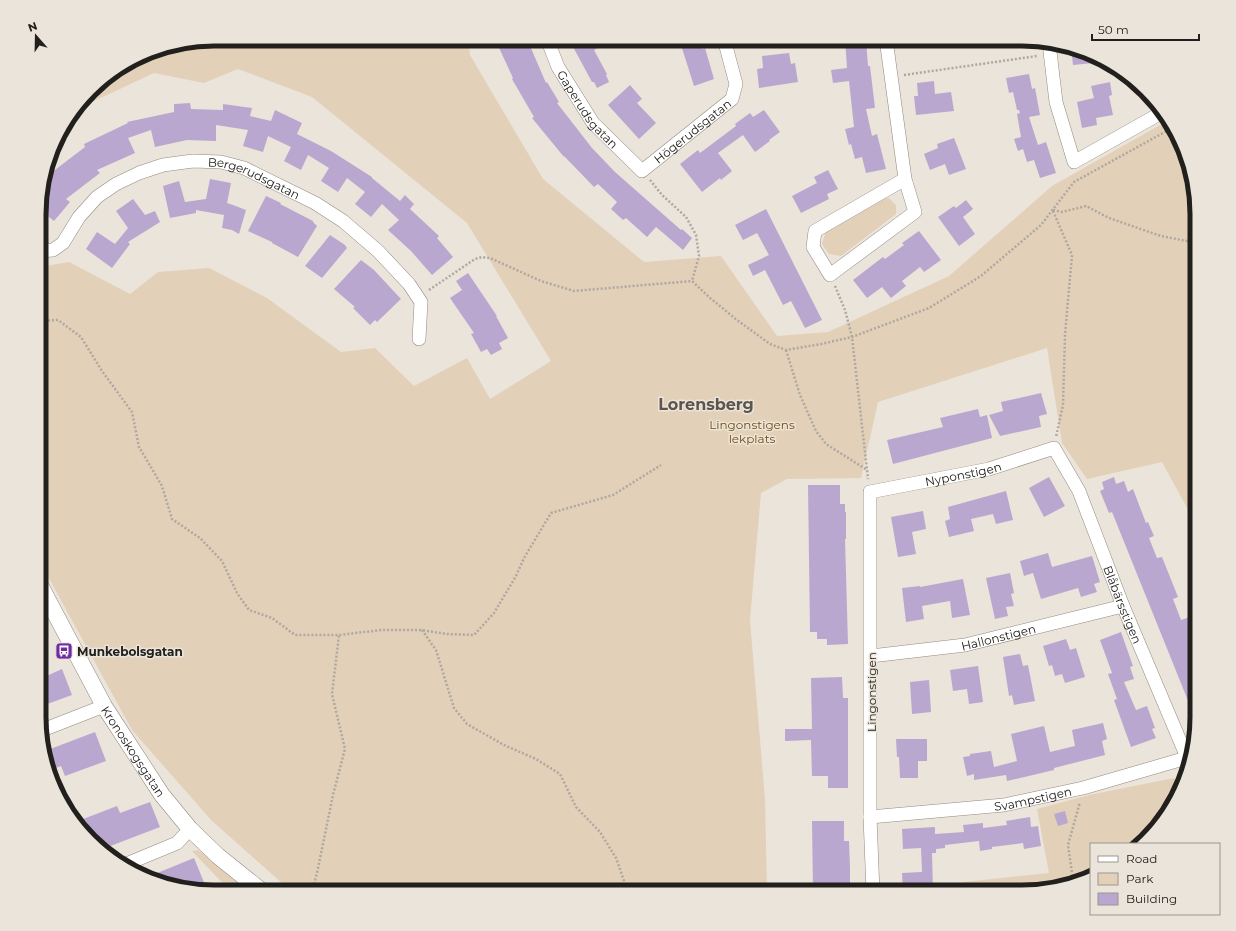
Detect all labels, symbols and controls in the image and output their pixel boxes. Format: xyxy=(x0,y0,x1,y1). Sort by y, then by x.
north arrow xyxy=(16,16,56,56)
scale bar xyxy=(1092,16,1199,42)
text: N xyxy=(26,19,39,35)
text: 50 m xyxy=(1098,22,1129,37)
street label: Gaperudsgatan xyxy=(554,67,622,151)
street label: Högerudsgatan xyxy=(650,95,734,166)
street label: Bergerudsgatan xyxy=(208,154,303,202)
district label: Lorensberg xyxy=(658,395,754,414)
park label: Lingonstigens lekplats xyxy=(709,417,795,446)
street label: Nyponstigen xyxy=(924,458,1003,489)
street label: Blåbärsstigen xyxy=(1101,563,1145,646)
street label: Hallonstigen xyxy=(959,620,1037,653)
bus stop icon: Munkebolsgatan xyxy=(54,641,74,661)
place label: Munkebolsgatan xyxy=(77,644,183,659)
street label: Lingonstigen xyxy=(864,652,879,732)
street label: Kronoskogsgatan xyxy=(98,703,169,800)
street label: Svampstigen xyxy=(993,783,1073,813)
legend xyxy=(1090,843,1220,915)
text: Road xyxy=(1126,851,1157,866)
text: Park xyxy=(1126,871,1154,886)
text: Building xyxy=(1126,891,1177,906)

